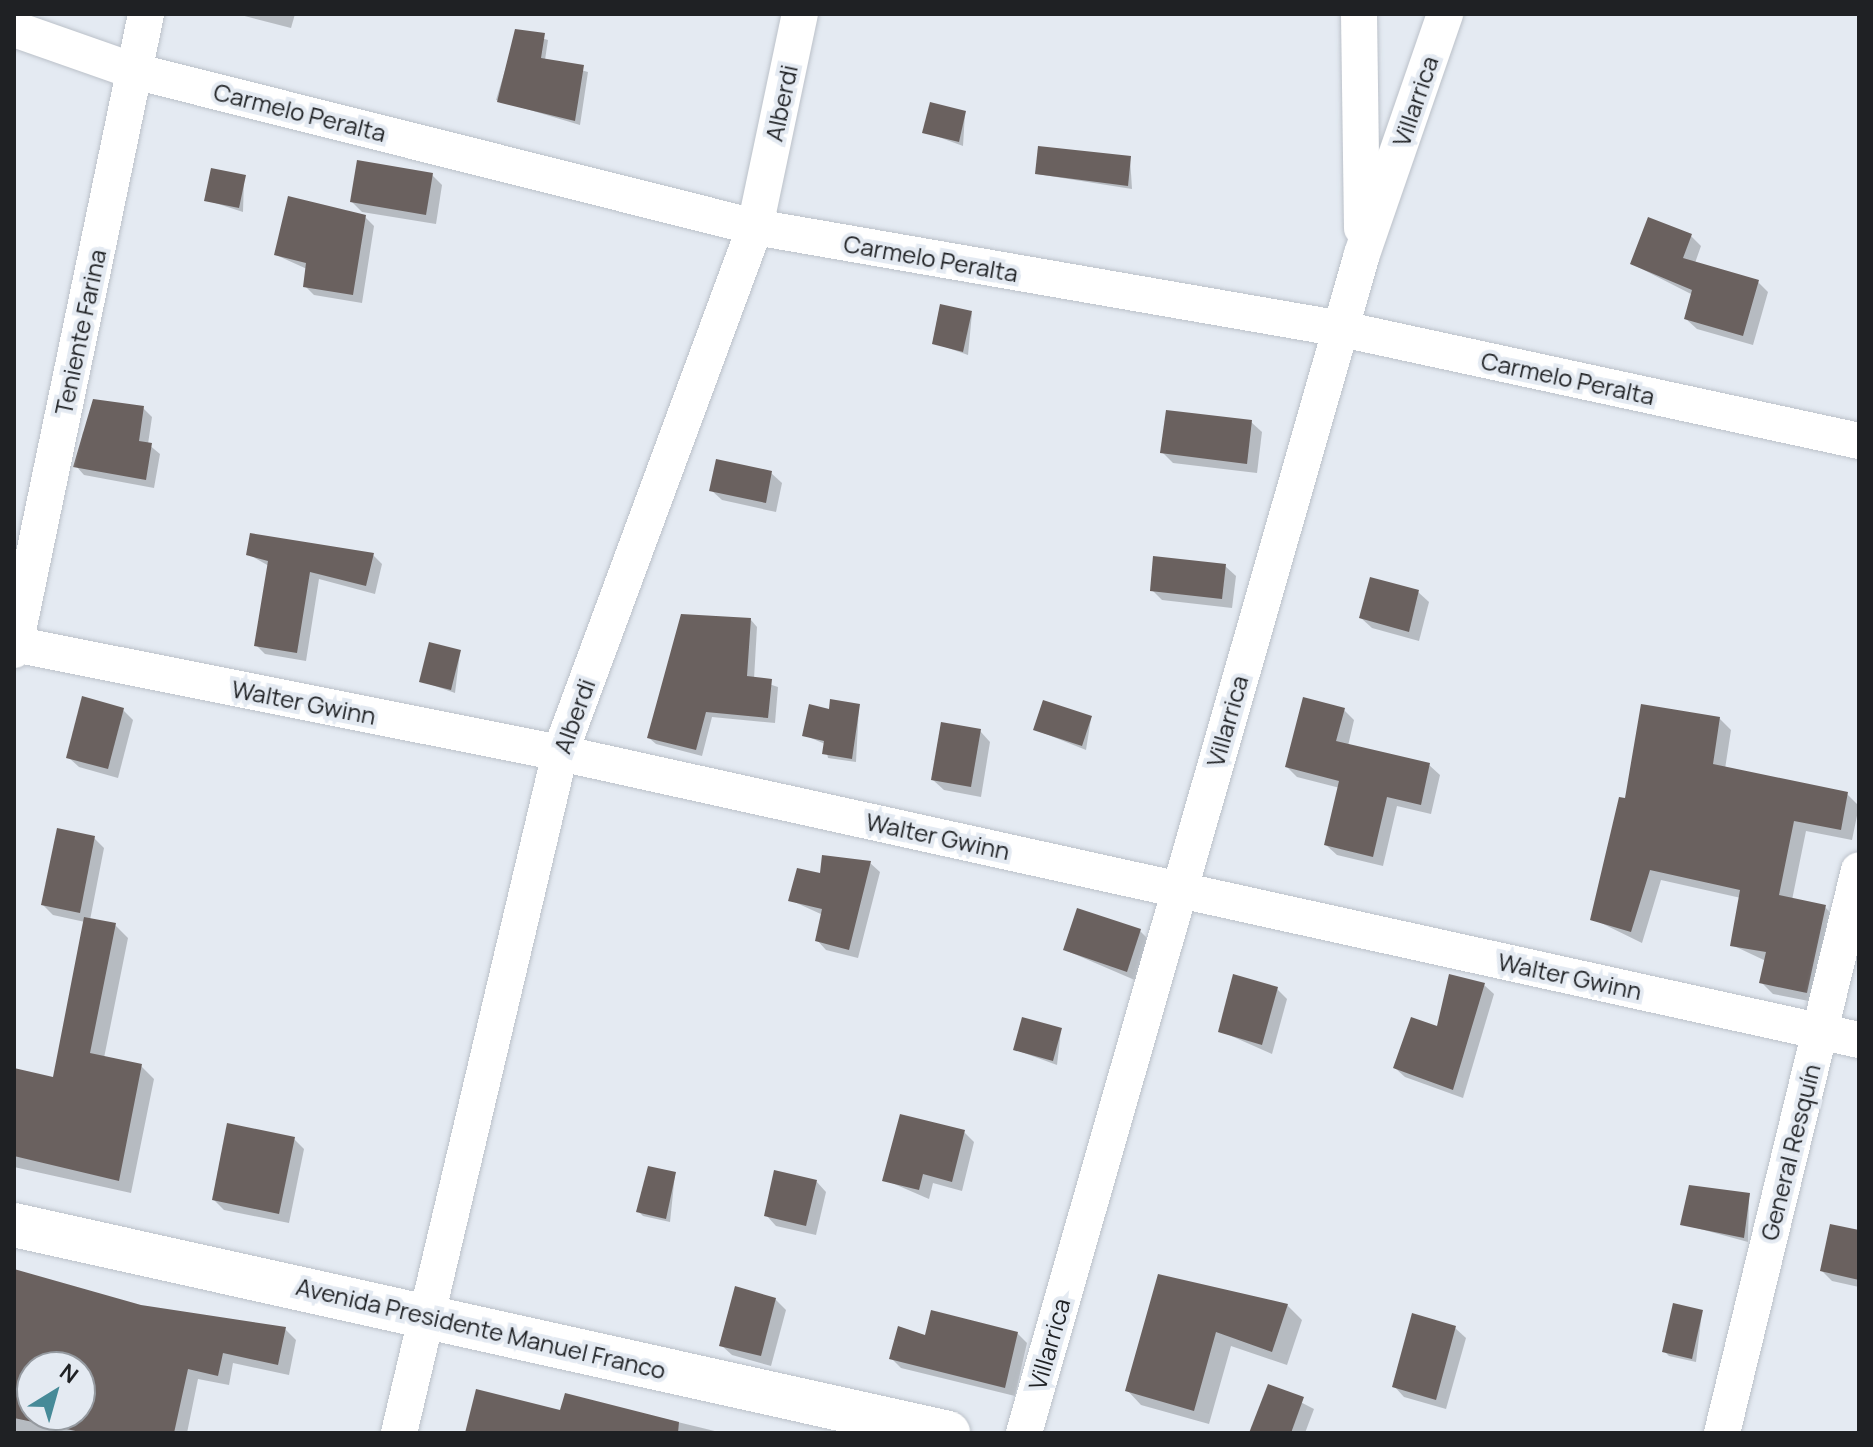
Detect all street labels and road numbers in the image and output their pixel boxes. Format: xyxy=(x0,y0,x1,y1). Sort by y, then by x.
street label: Villarrica xyxy=(1386,52,1444,150)
street label: Alberdi xyxy=(759,62,803,144)
street label: Carmelo Peralta xyxy=(211,77,389,147)
street label: Carmelo Peralta xyxy=(842,228,1020,288)
street label: Teniente Farina xyxy=(48,247,112,417)
street label: Carmelo Peralta xyxy=(1479,346,1657,410)
street label: Villarrica xyxy=(1200,672,1254,770)
street label: Walter Gwinn xyxy=(229,674,379,730)
street label: Alberdi xyxy=(547,675,601,757)
street label: Walter Gwinn xyxy=(863,807,1013,865)
street label: Walter Gwinn xyxy=(1495,947,1645,1005)
street label: General Resquín xyxy=(1754,1061,1826,1243)
street label: Avenida Presidente Manuel Franco xyxy=(293,1271,669,1385)
street label: Villarrica xyxy=(1022,1295,1076,1393)

